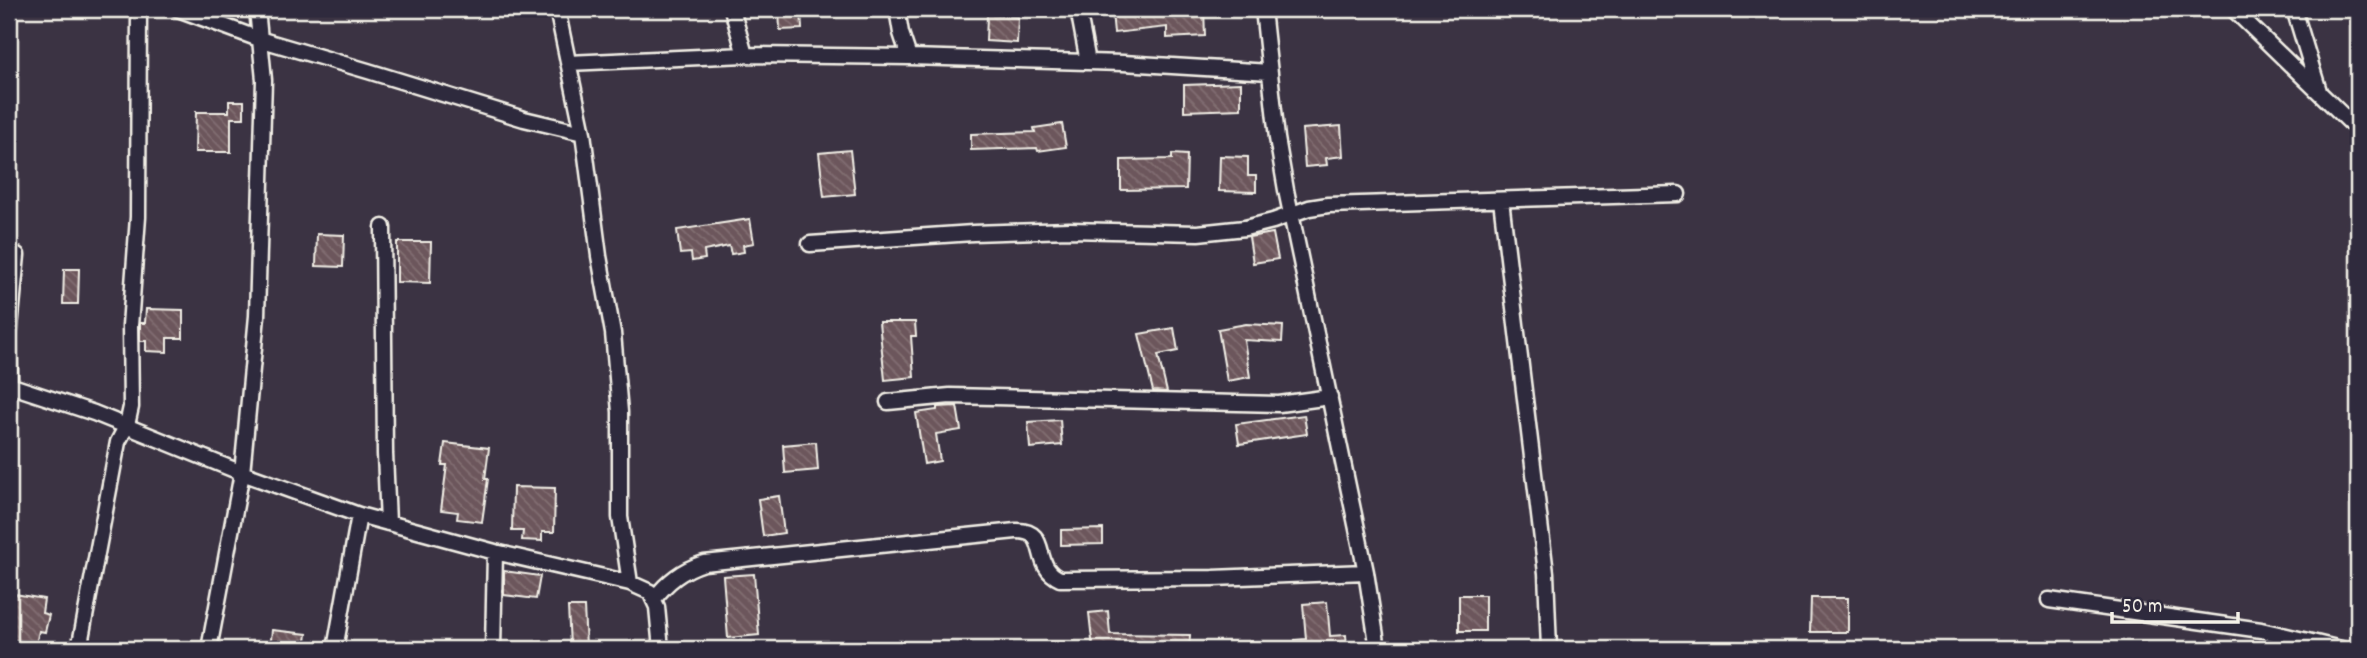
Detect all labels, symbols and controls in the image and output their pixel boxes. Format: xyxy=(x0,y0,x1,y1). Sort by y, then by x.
scale bar xyxy=(2112,581,2238,625)
text: 50 m xyxy=(2122,593,2162,623)

